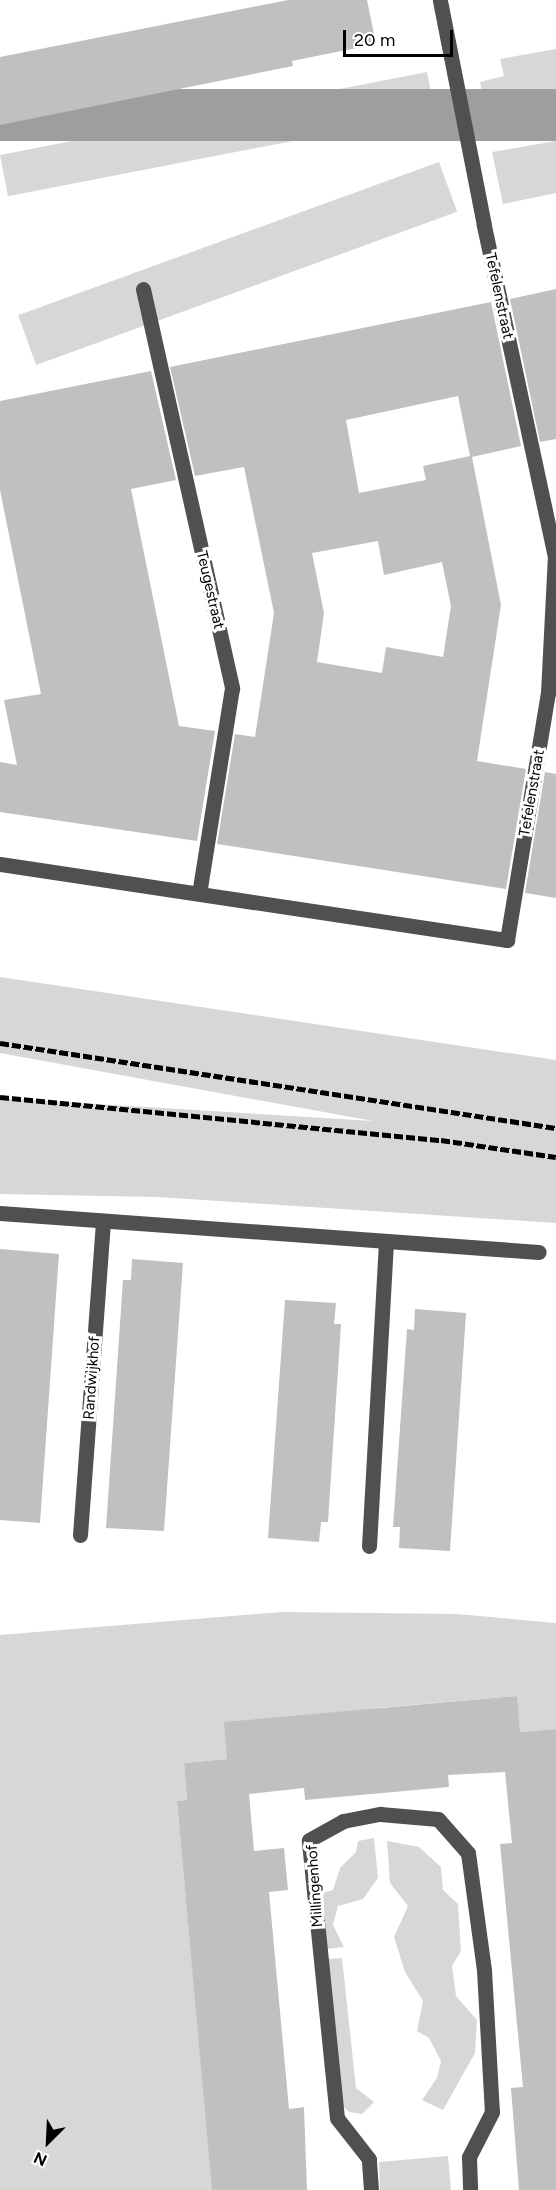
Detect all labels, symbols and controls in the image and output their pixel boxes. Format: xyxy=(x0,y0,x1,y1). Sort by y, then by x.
scale bar xyxy=(346,18,456,56)
text: 20 m xyxy=(354,29,395,51)
street label: Tefelenstraat xyxy=(481,251,517,341)
street label: Teugestraat xyxy=(192,549,228,631)
street label: Tefelenstraat xyxy=(516,748,548,838)
street label: Randwijkhof xyxy=(80,1336,104,1420)
street label: Millingenhof xyxy=(303,1844,327,1928)
north arrow xyxy=(18,2112,78,2172)
text: N xyxy=(31,2148,50,2170)

